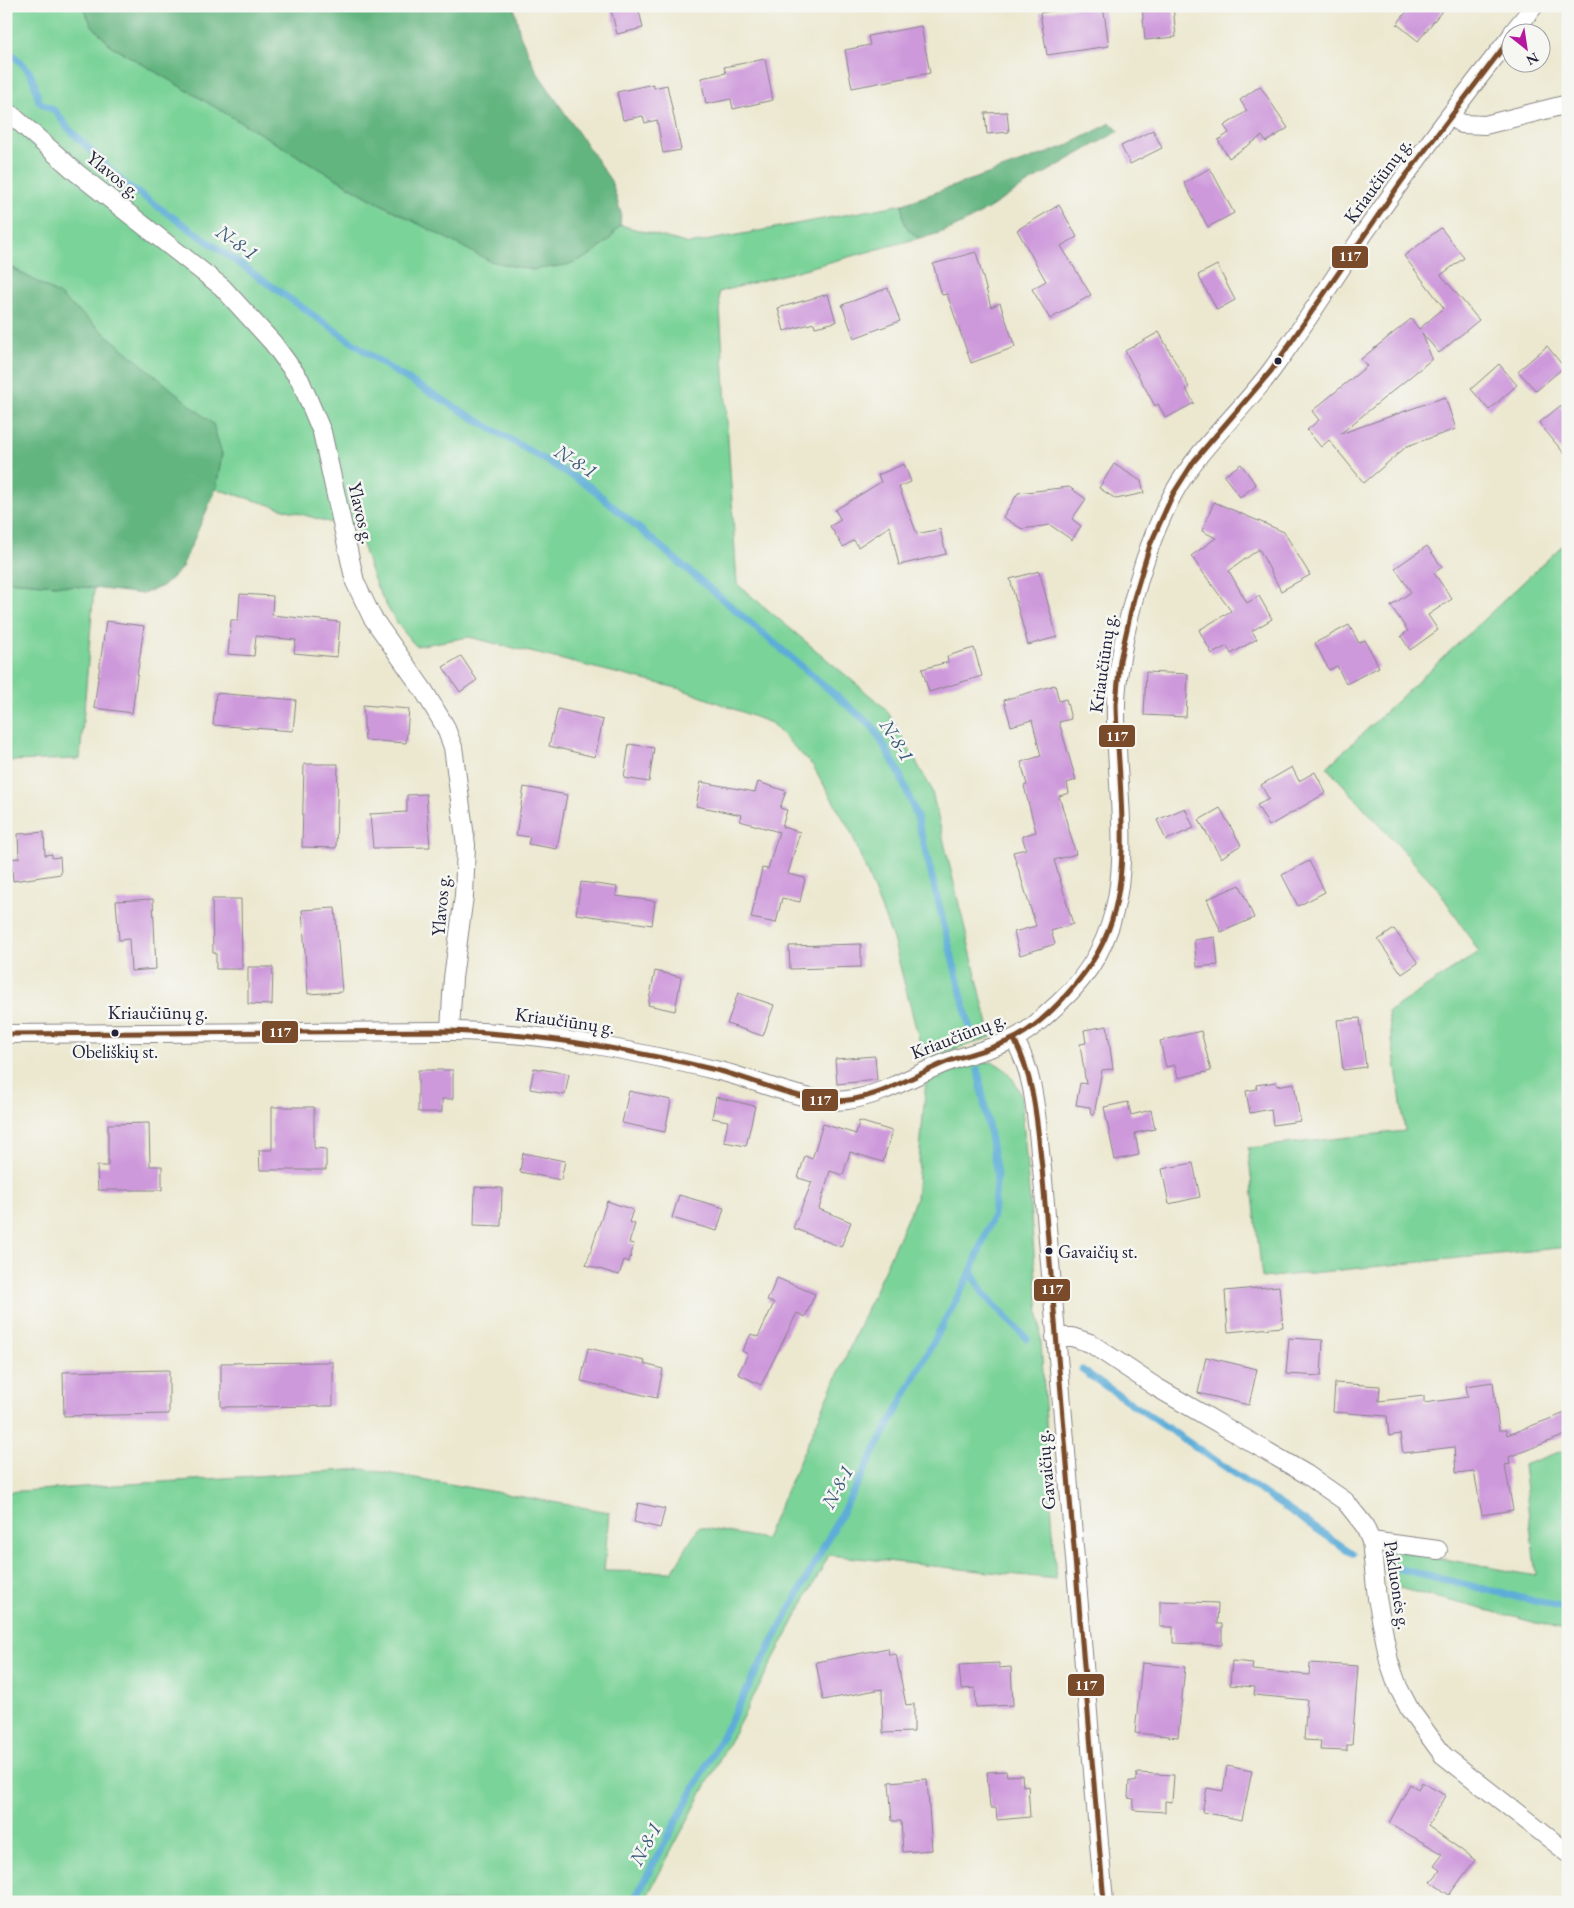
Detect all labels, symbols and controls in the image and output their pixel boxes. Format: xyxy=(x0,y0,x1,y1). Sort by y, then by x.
north arrow xyxy=(1502,22,1552,72)
text: N xyxy=(1523,49,1542,70)
street label: Kriaučiūnų g. xyxy=(1338,132,1417,228)
street label: Ylavos g. xyxy=(82,145,146,204)
water label: N-8-1 xyxy=(210,218,263,266)
line badge: 117 xyxy=(1331,245,1369,269)
text: 117 xyxy=(1339,247,1362,265)
unlabelled marker xyxy=(1273,356,1283,366)
water label: N-8-1 xyxy=(549,437,602,484)
street label: Ylavos g. xyxy=(342,480,381,546)
street label: Kriaučiūnų g. xyxy=(1083,612,1122,715)
water label: N-8-1 xyxy=(873,713,920,766)
line badge: 117 xyxy=(1098,724,1136,748)
text: 117 xyxy=(1106,727,1129,745)
street label: Ylavos g. xyxy=(425,873,456,937)
street label: Kriaučiūnų g. xyxy=(108,1000,208,1025)
street label: Kriaučiūnų g. xyxy=(513,1001,616,1040)
street label: Kriaučiūnų g. xyxy=(907,1006,1010,1065)
line badge: 117 xyxy=(261,1020,299,1044)
text: 117 xyxy=(269,1023,292,1041)
marker: Obeliškių st. xyxy=(110,1028,120,1038)
place label: Obeliškių st. xyxy=(72,1040,158,1063)
line badge: 117 xyxy=(801,1088,839,1112)
text: 117 xyxy=(809,1091,832,1109)
place label: Gavaičių st. xyxy=(1058,1240,1138,1263)
marker: Gavaičių st. xyxy=(1044,1246,1054,1256)
line badge: 117 xyxy=(1033,1278,1071,1302)
text: 117 xyxy=(1041,1280,1064,1298)
street label: Gavaičių g. xyxy=(1030,1429,1061,1511)
water label: N-8-1 xyxy=(814,1461,859,1514)
street label: Pakluonės g. xyxy=(1378,1539,1417,1631)
line badge: 117 xyxy=(1067,1673,1105,1697)
text: 117 xyxy=(1075,1676,1098,1694)
water label: N-8-1 xyxy=(622,1818,667,1871)

